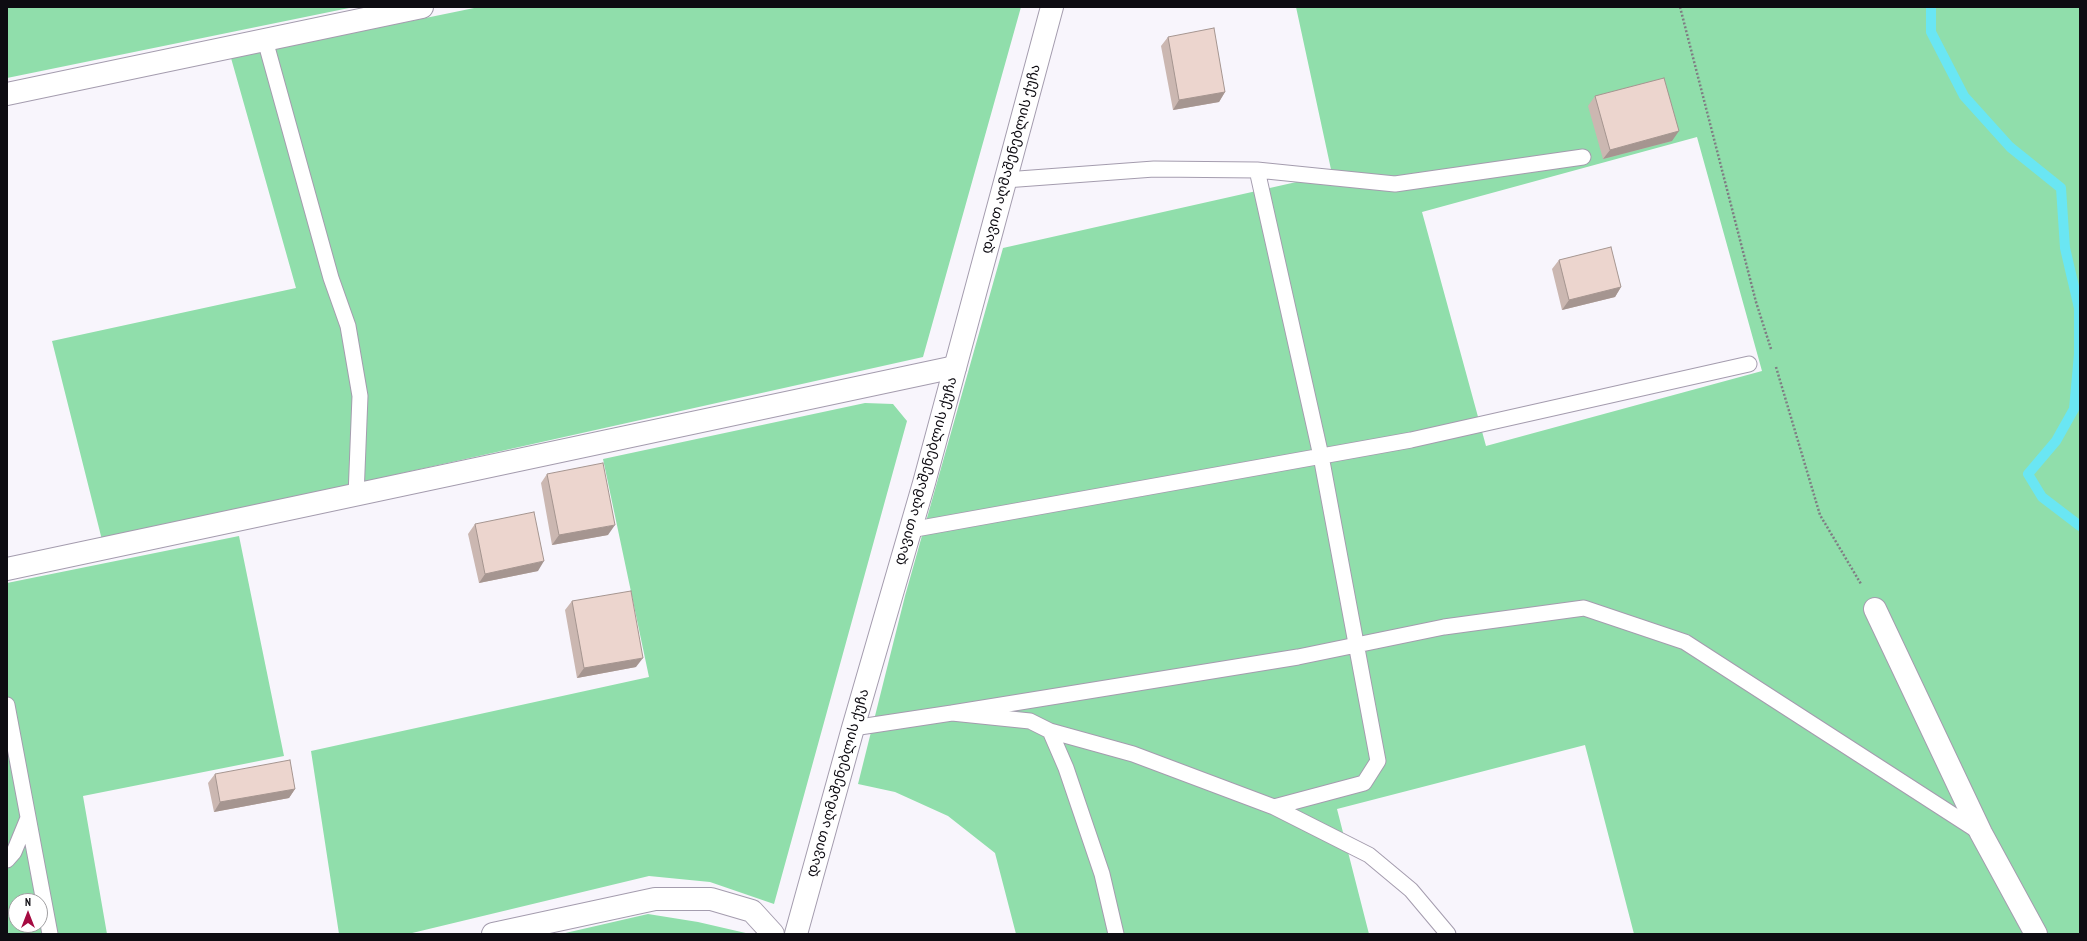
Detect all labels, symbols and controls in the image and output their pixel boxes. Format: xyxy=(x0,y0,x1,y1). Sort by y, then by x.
street label: დავით აღმაშენებლის ქუჩა xyxy=(978,63,1044,255)
street label: დავით აღმაშენებლის ქუჩა xyxy=(891,375,961,567)
street label: დავით აღმაშენებლის ქუჩა xyxy=(803,687,873,879)
north arrow xyxy=(8,893,48,933)
text: N xyxy=(25,895,31,909)

